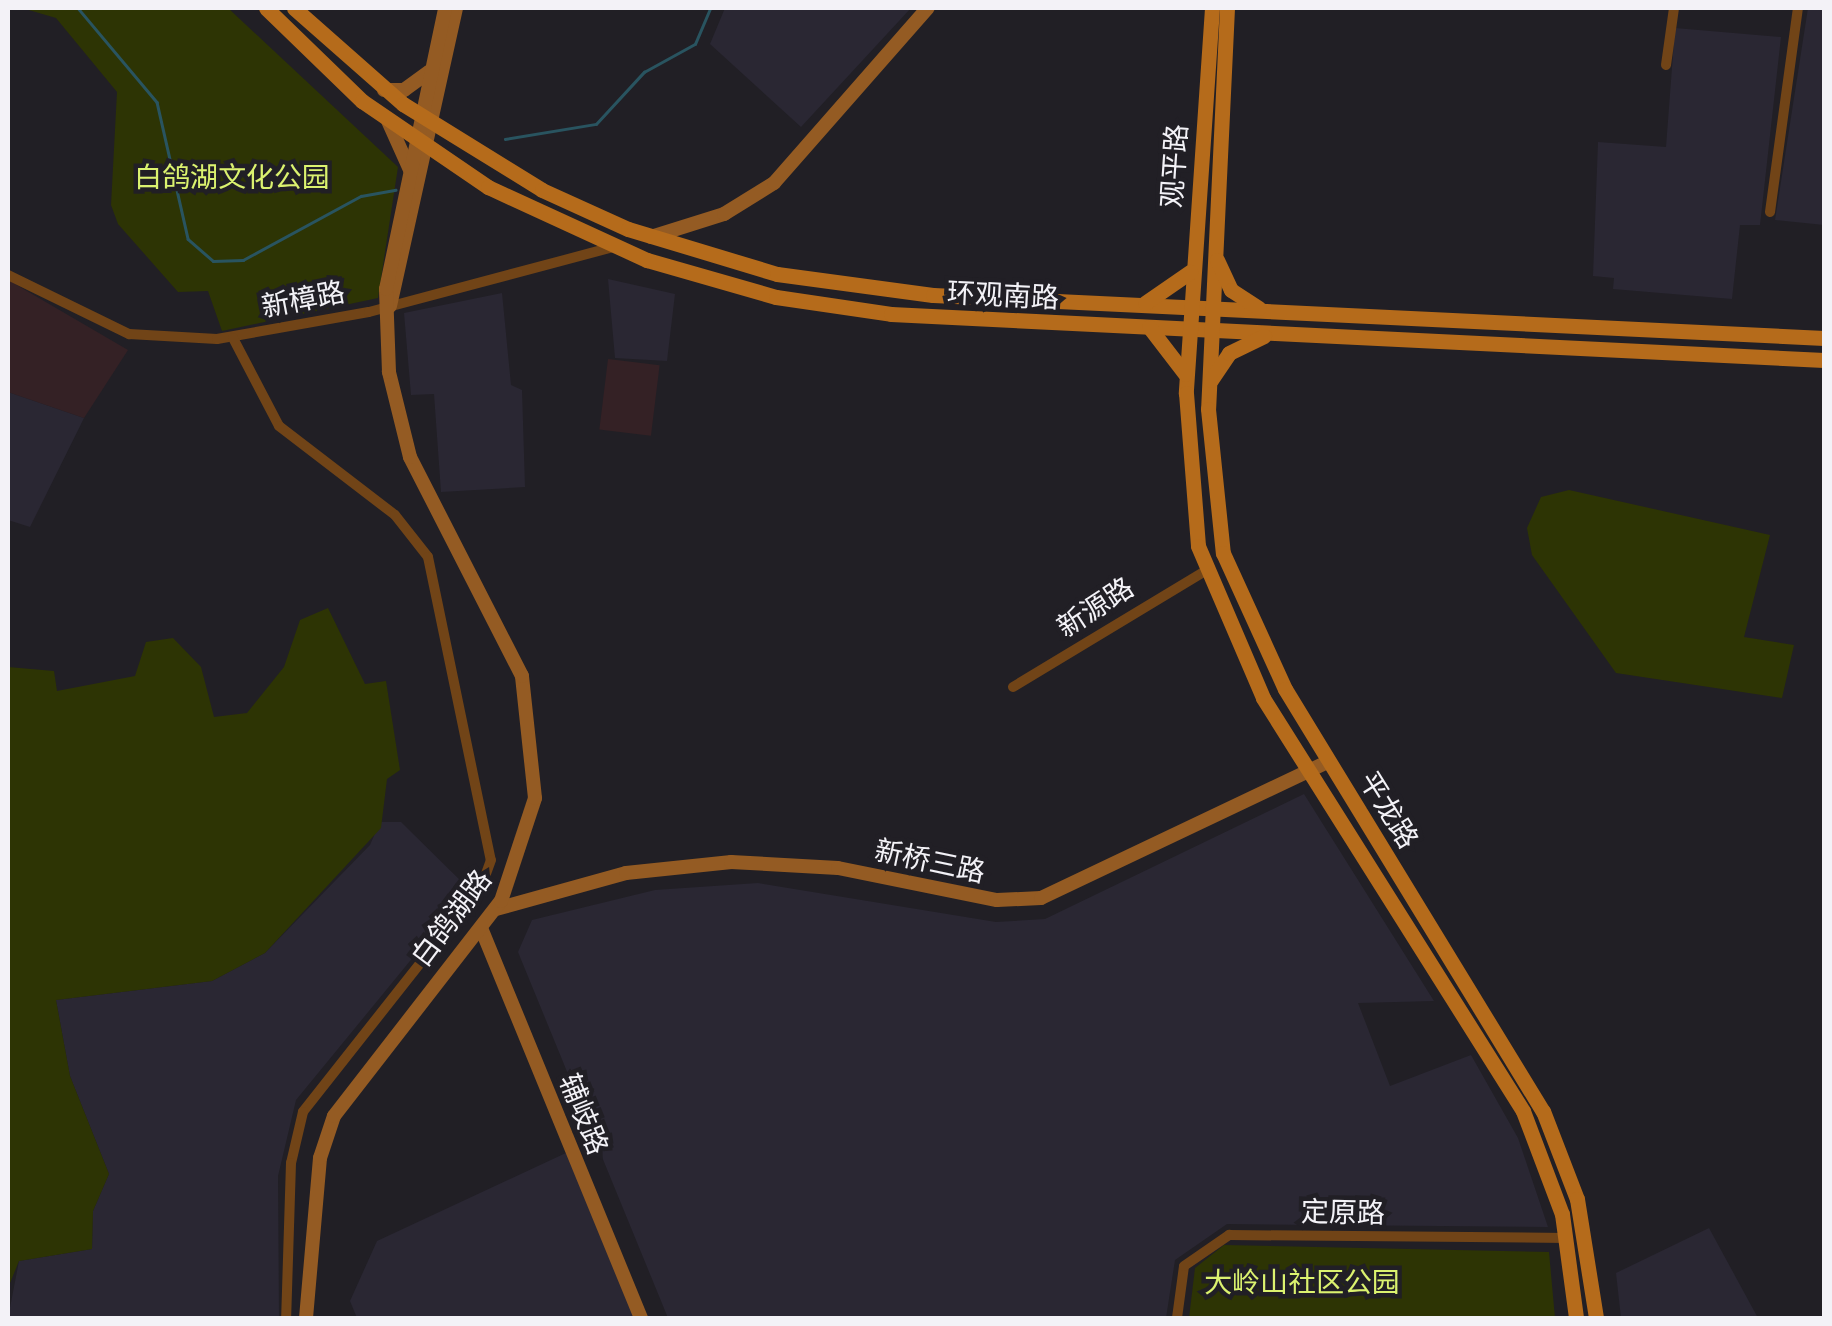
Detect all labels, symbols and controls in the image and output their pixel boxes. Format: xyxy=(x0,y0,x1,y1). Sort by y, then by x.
street label: 观平路 xyxy=(1154,123,1194,209)
park label: 白鸽湖文化公园 xyxy=(134,160,330,194)
street label: 新樟路 xyxy=(259,274,347,324)
street label: 环观南路 xyxy=(946,275,1060,315)
street label: 新源路 xyxy=(1051,570,1139,644)
street label: 平龙路 xyxy=(1352,765,1426,855)
street label: 新桥三路 xyxy=(872,833,988,889)
street label: 白鸽湖路 xyxy=(404,863,498,973)
street label: 辅岐路 xyxy=(553,1069,615,1159)
street label: 定原路 xyxy=(1301,1194,1385,1230)
park label: 大岭山社区公园 xyxy=(1204,1265,1400,1299)

